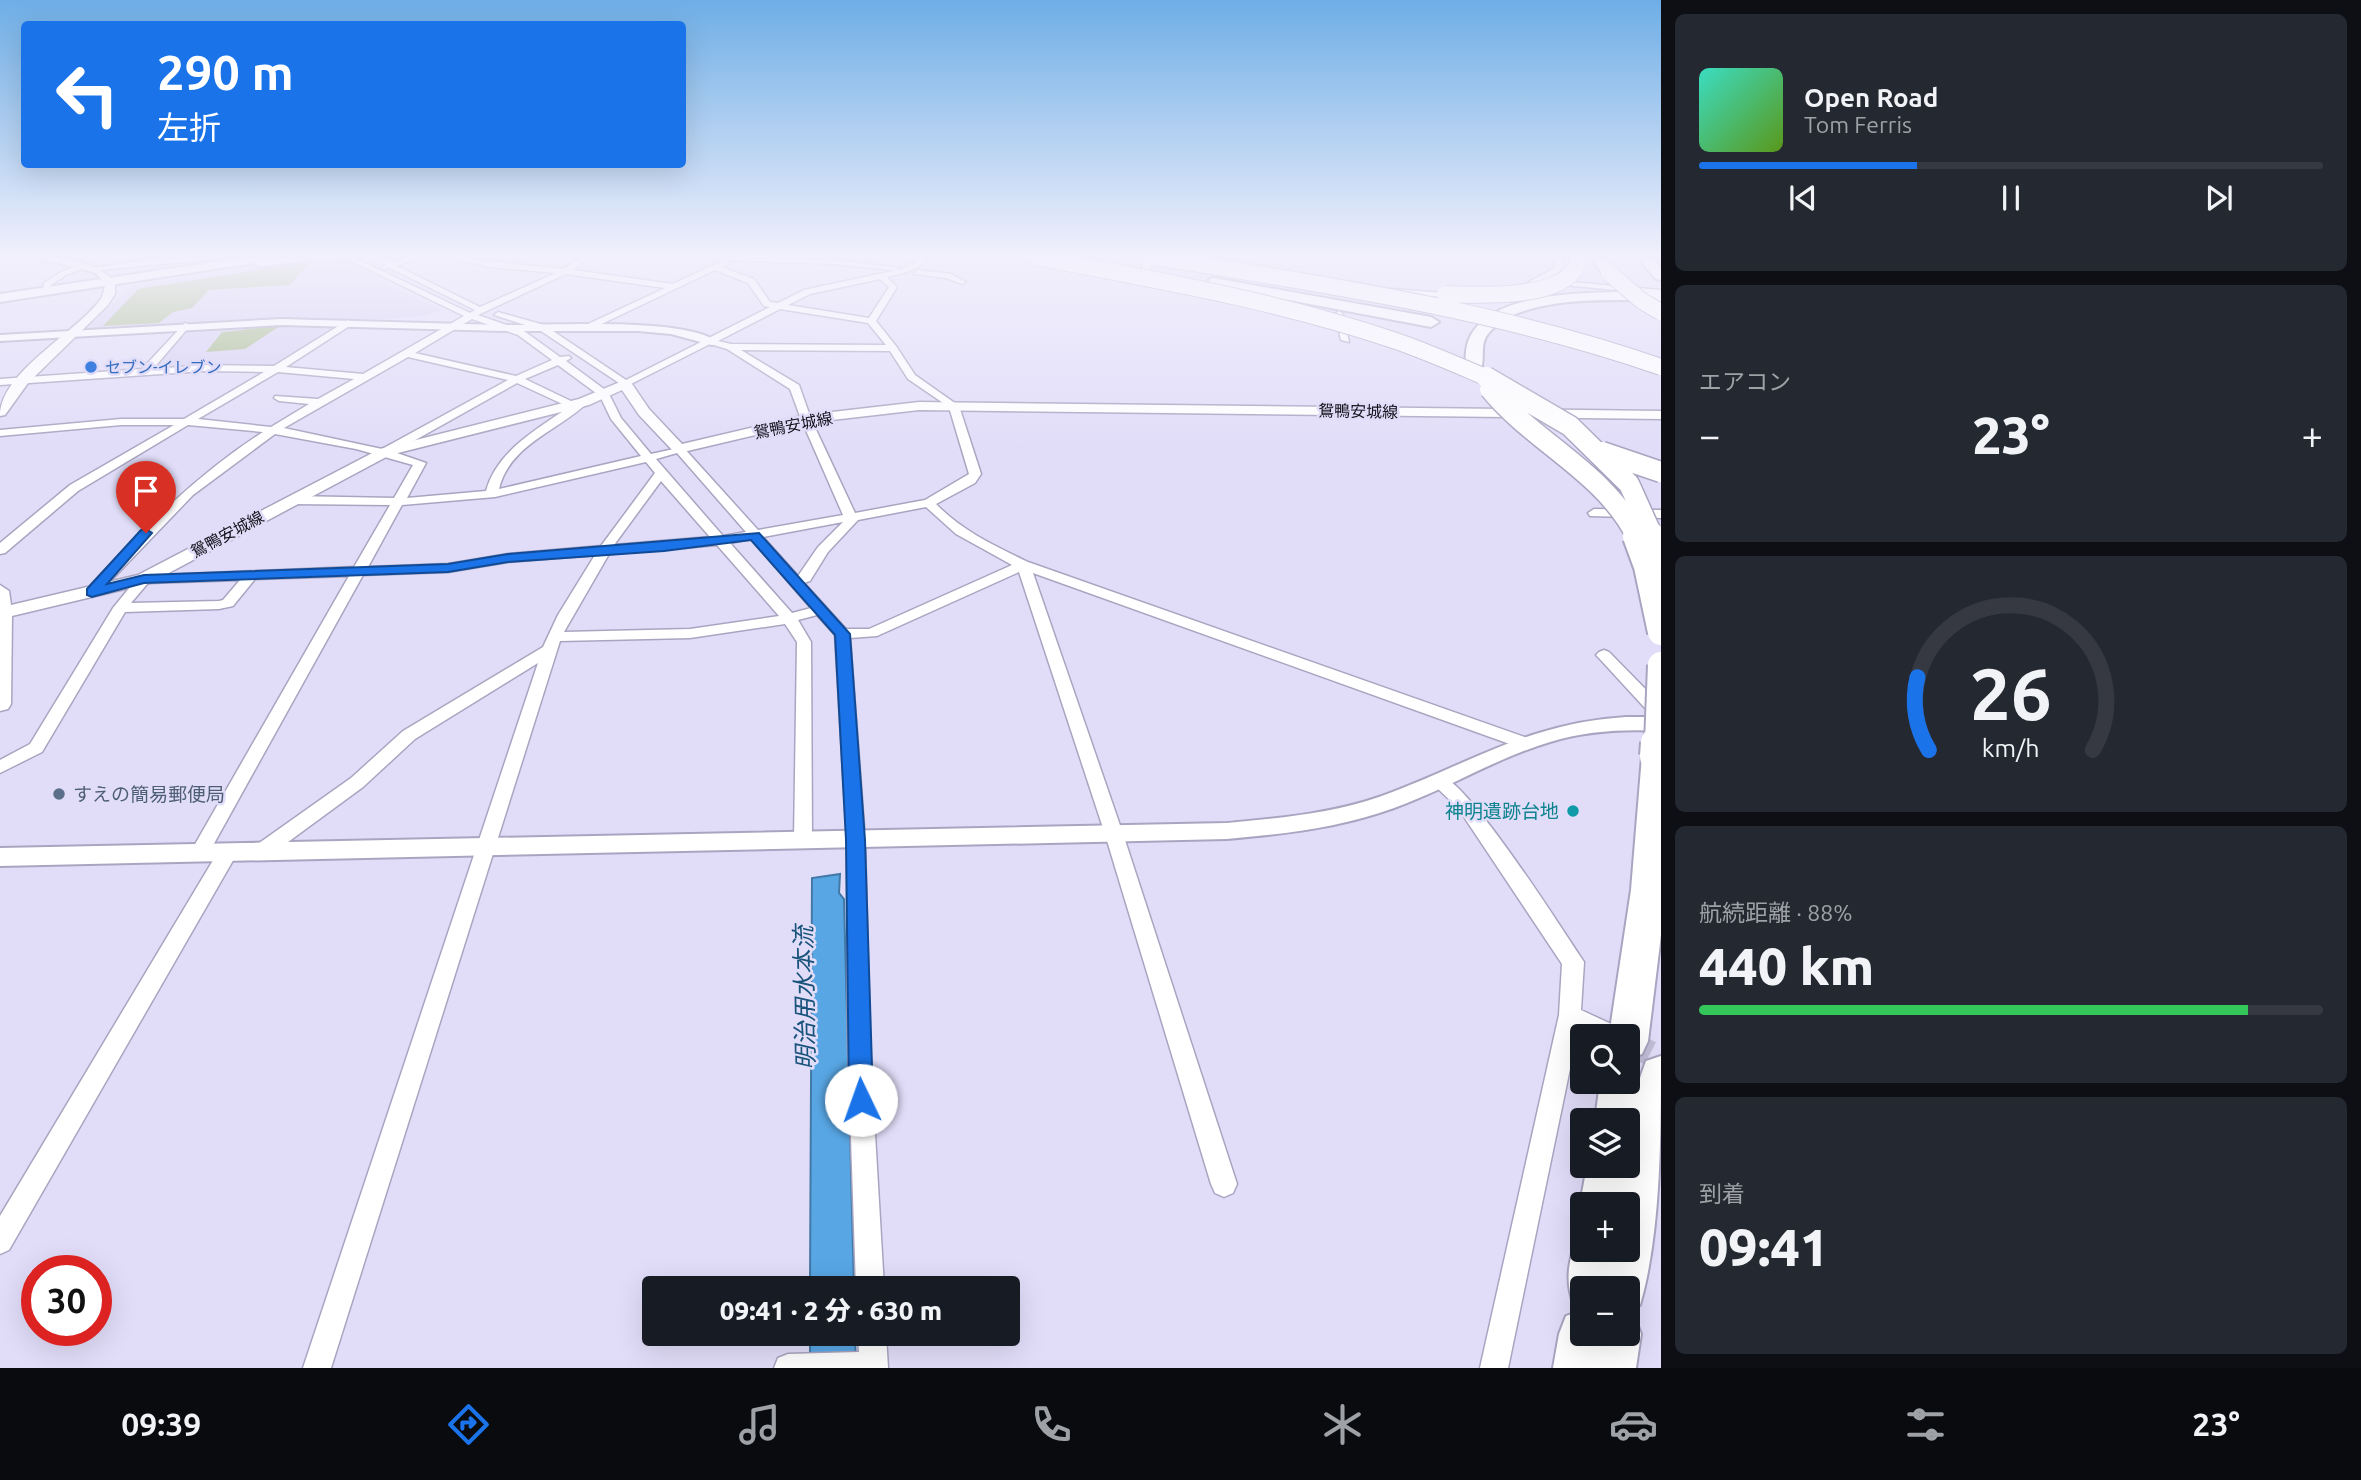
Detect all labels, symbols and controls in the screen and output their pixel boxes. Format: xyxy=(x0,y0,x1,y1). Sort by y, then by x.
text: 290 m xyxy=(157,44,294,99)
icon: left xyxy=(42,49,133,140)
text: Open Road xyxy=(1804,83,1938,112)
text: 左折 xyxy=(157,109,221,145)
text: Tom Ferris xyxy=(1804,112,1912,137)
icon: previous xyxy=(1784,179,1822,217)
icon: pause xyxy=(1992,179,2030,217)
icon: next xyxy=(2200,179,2238,217)
place label: セブン-イレブン xyxy=(105,358,222,376)
marker: セブン-イレブン xyxy=(83,359,99,375)
text: エアコン xyxy=(1699,369,1791,394)
street label: 鴛鴨安城線 xyxy=(1318,401,1398,421)
text: 23° xyxy=(1972,406,2050,464)
street label: 鴛鴨安城線 xyxy=(752,409,834,441)
text: − xyxy=(1699,414,1720,456)
text: + xyxy=(2302,414,2323,456)
pin xyxy=(116,461,176,533)
icon: arrive xyxy=(127,472,165,510)
street label: 鴛鴨安城線 xyxy=(187,507,267,561)
text: 26 xyxy=(1970,652,2052,734)
text: km/h xyxy=(1982,734,2040,762)
place label: すえの簡易郵便局 xyxy=(73,783,225,805)
marker: すえの簡易郵便局 xyxy=(51,786,67,802)
place label: 神明遺跡台地 xyxy=(1445,800,1559,822)
marker: 神明遺跡台地 xyxy=(1565,803,1581,819)
text: 航続距離 · 88% xyxy=(1699,900,1852,925)
water label: 明治用水本流 xyxy=(790,922,819,1070)
text: 440 km xyxy=(1699,937,1874,995)
map controls xyxy=(1570,1024,1640,1346)
button: search xyxy=(1570,1024,1640,1094)
position arrow xyxy=(824,1063,898,1137)
button: layers xyxy=(1570,1108,1640,1178)
text: 到着 xyxy=(1699,1181,1745,1206)
button: + xyxy=(1570,1192,1640,1262)
text: 09:41 xyxy=(1699,1218,1829,1276)
speed limit sign: 30 xyxy=(21,1255,112,1346)
button: − xyxy=(1570,1276,1640,1346)
text: 09:41 · 2 分 · 630 m xyxy=(720,1296,942,1325)
icon: directions xyxy=(444,1400,493,1449)
icon: music xyxy=(735,1400,784,1449)
icon: phone xyxy=(1027,1400,1076,1449)
icon: climate xyxy=(1318,1400,1367,1449)
icon: car xyxy=(1609,1400,1658,1449)
icon: filters xyxy=(1901,1400,1950,1449)
text: 09:39 xyxy=(121,1406,201,1442)
text: 23° xyxy=(2192,1406,2240,1442)

